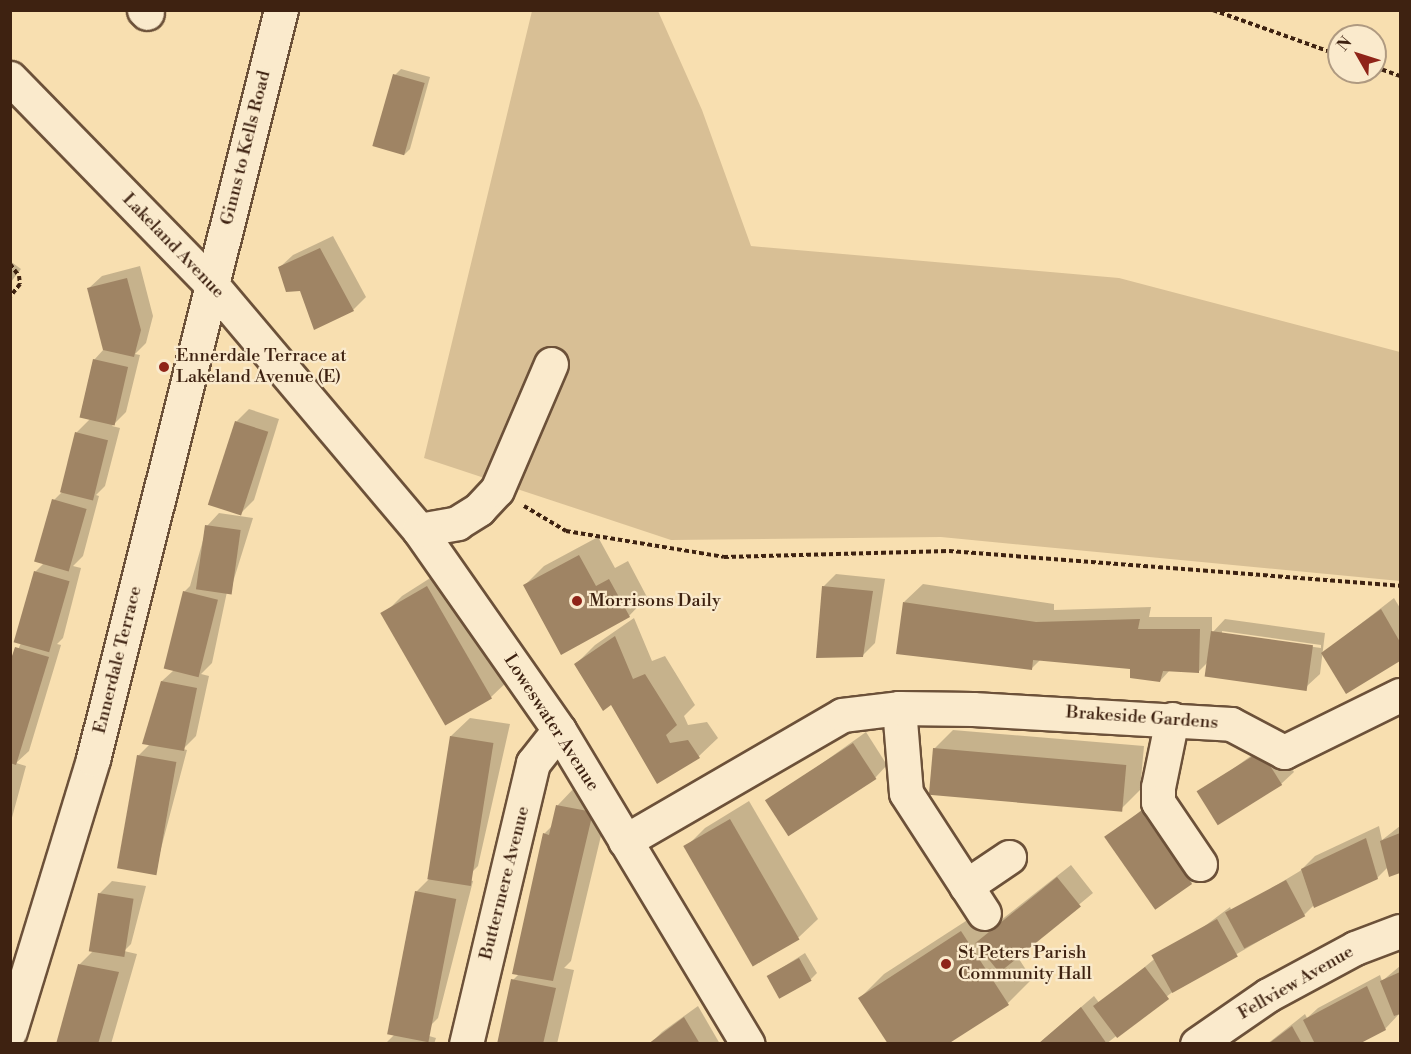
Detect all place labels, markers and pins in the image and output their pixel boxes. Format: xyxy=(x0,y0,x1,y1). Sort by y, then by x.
place label: Ennerdale Terrace at Lakeland Avenue (E) xyxy=(176,346,347,388)
marker: Ennerdale Terrace at Lakeland Avenue (E) xyxy=(157,360,171,374)
place label: Morrisons Daily xyxy=(589,590,721,612)
marker: Morrisons Daily xyxy=(570,594,584,608)
place label: St Peters Parish Community Hall xyxy=(958,943,1092,986)
marker: St Peters Parish Community Hall xyxy=(939,957,953,971)

